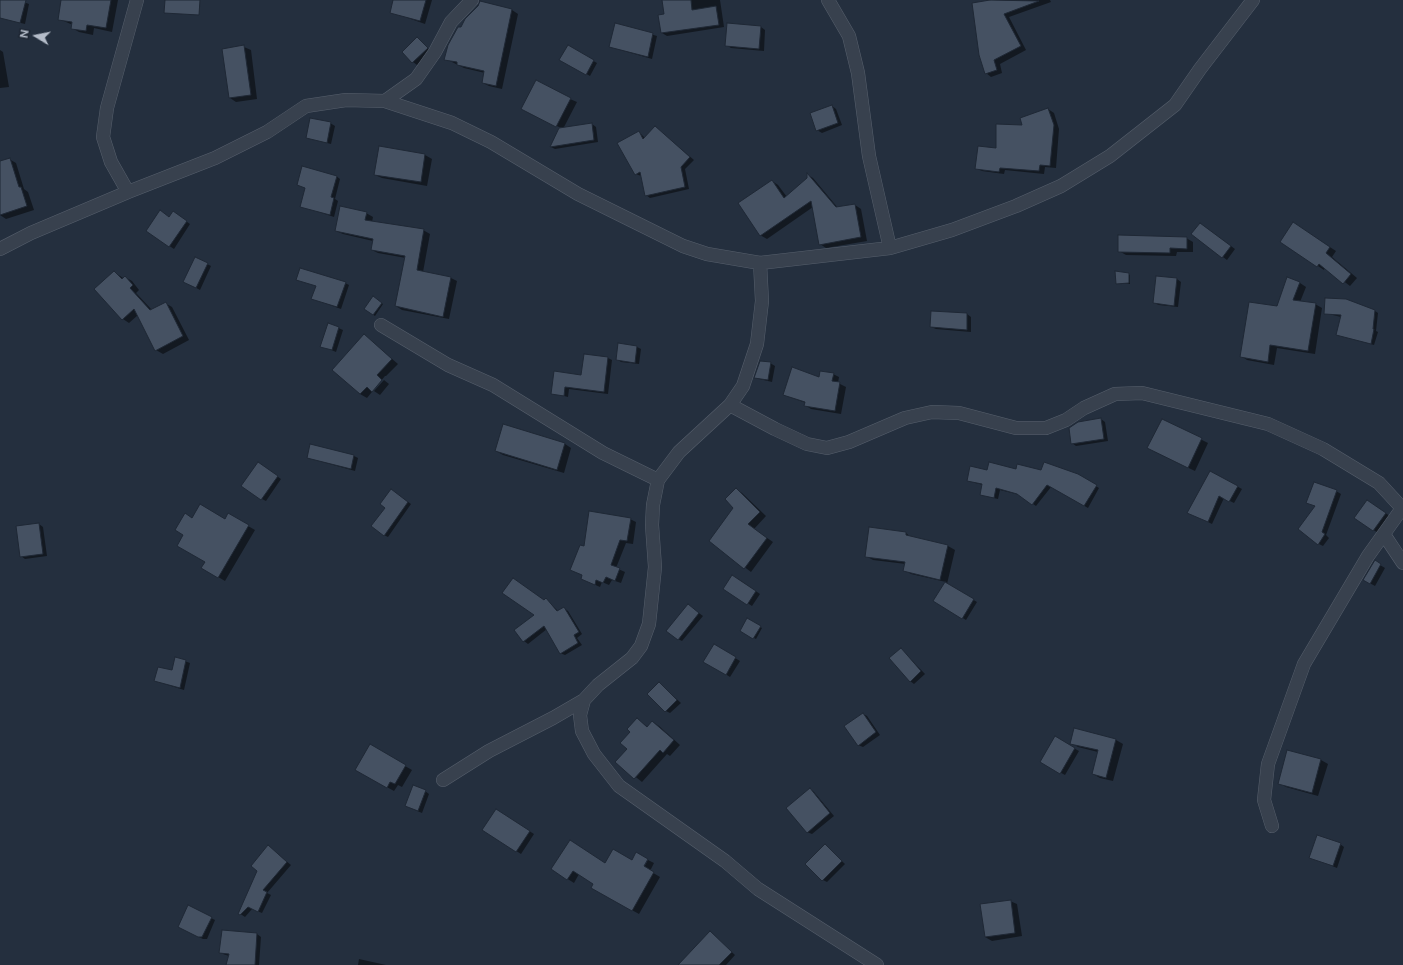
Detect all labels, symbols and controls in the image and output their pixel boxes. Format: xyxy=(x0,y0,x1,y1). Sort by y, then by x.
north arrow xyxy=(16,16,56,56)
text: N xyxy=(18,29,31,39)

